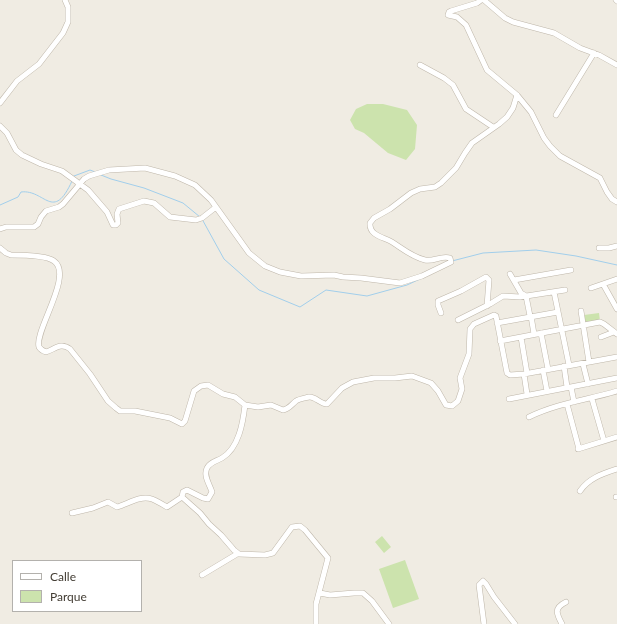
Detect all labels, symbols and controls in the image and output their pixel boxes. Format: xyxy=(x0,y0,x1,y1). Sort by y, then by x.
legend xyxy=(12,560,142,612)
text: Calle xyxy=(50,569,76,584)
text: Parque xyxy=(50,589,87,604)

